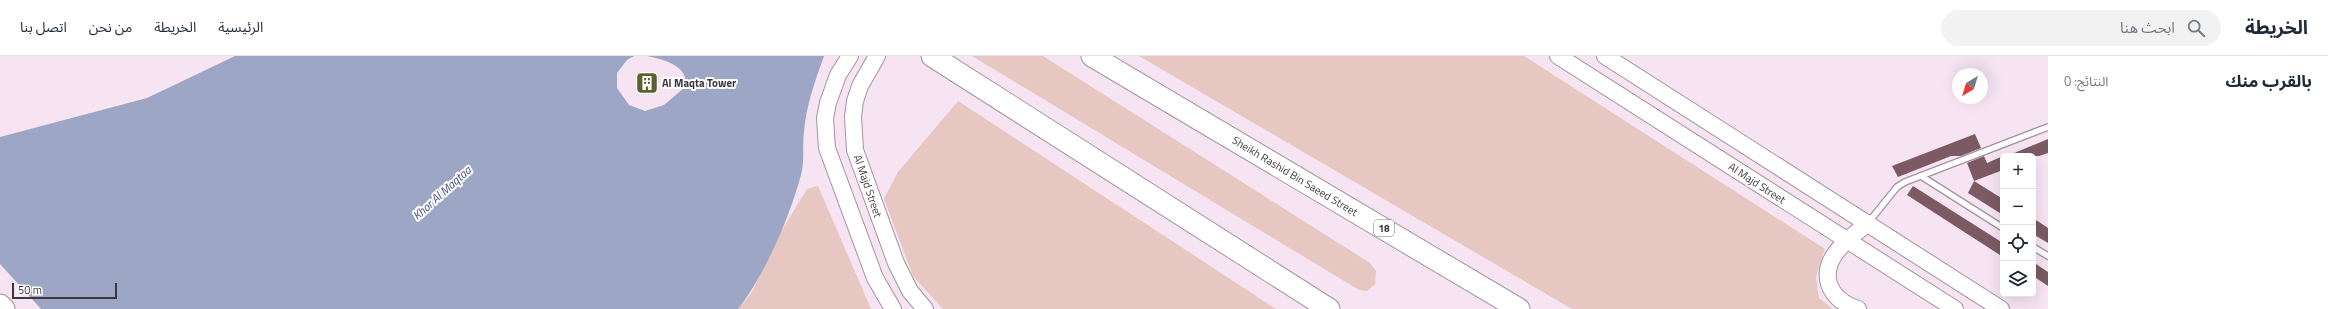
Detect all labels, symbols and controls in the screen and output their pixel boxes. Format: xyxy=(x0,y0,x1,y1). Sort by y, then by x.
search box xyxy=(1941,10,2221,46)
text: الخريطة xyxy=(2245,12,2308,41)
text: اتصل بنا xyxy=(20,16,67,37)
text: من نحن xyxy=(89,16,132,37)
text: الخريطة xyxy=(154,16,196,37)
text: الرئيسية xyxy=(218,16,263,37)
text: ابحث هنا xyxy=(2120,16,2175,39)
icon: search xyxy=(2185,17,2207,39)
north arrow xyxy=(1952,68,1988,104)
text: بالقرب منك xyxy=(2225,68,2312,94)
building icon: Al Maqta Tower xyxy=(634,70,660,96)
text: النتائج: 0 xyxy=(2064,71,2108,91)
place label: Al Maqta Tower xyxy=(662,75,736,91)
street label: Sheikh Rashid Bin Saeed Street xyxy=(1229,132,1361,220)
street label: Al Majd Street xyxy=(850,153,886,220)
map controls xyxy=(2000,153,2036,297)
button: + xyxy=(2000,153,2036,189)
street label: Al Majd Street xyxy=(1725,159,1789,208)
water label: Khor Al Maqtaa xyxy=(408,160,476,224)
button: − xyxy=(2000,189,2036,225)
road number: 18 xyxy=(1374,220,1394,236)
button: locate xyxy=(2000,225,2036,261)
button: layers xyxy=(2000,261,2036,297)
scale bar xyxy=(12,281,117,300)
text: 50 m xyxy=(18,282,42,298)

